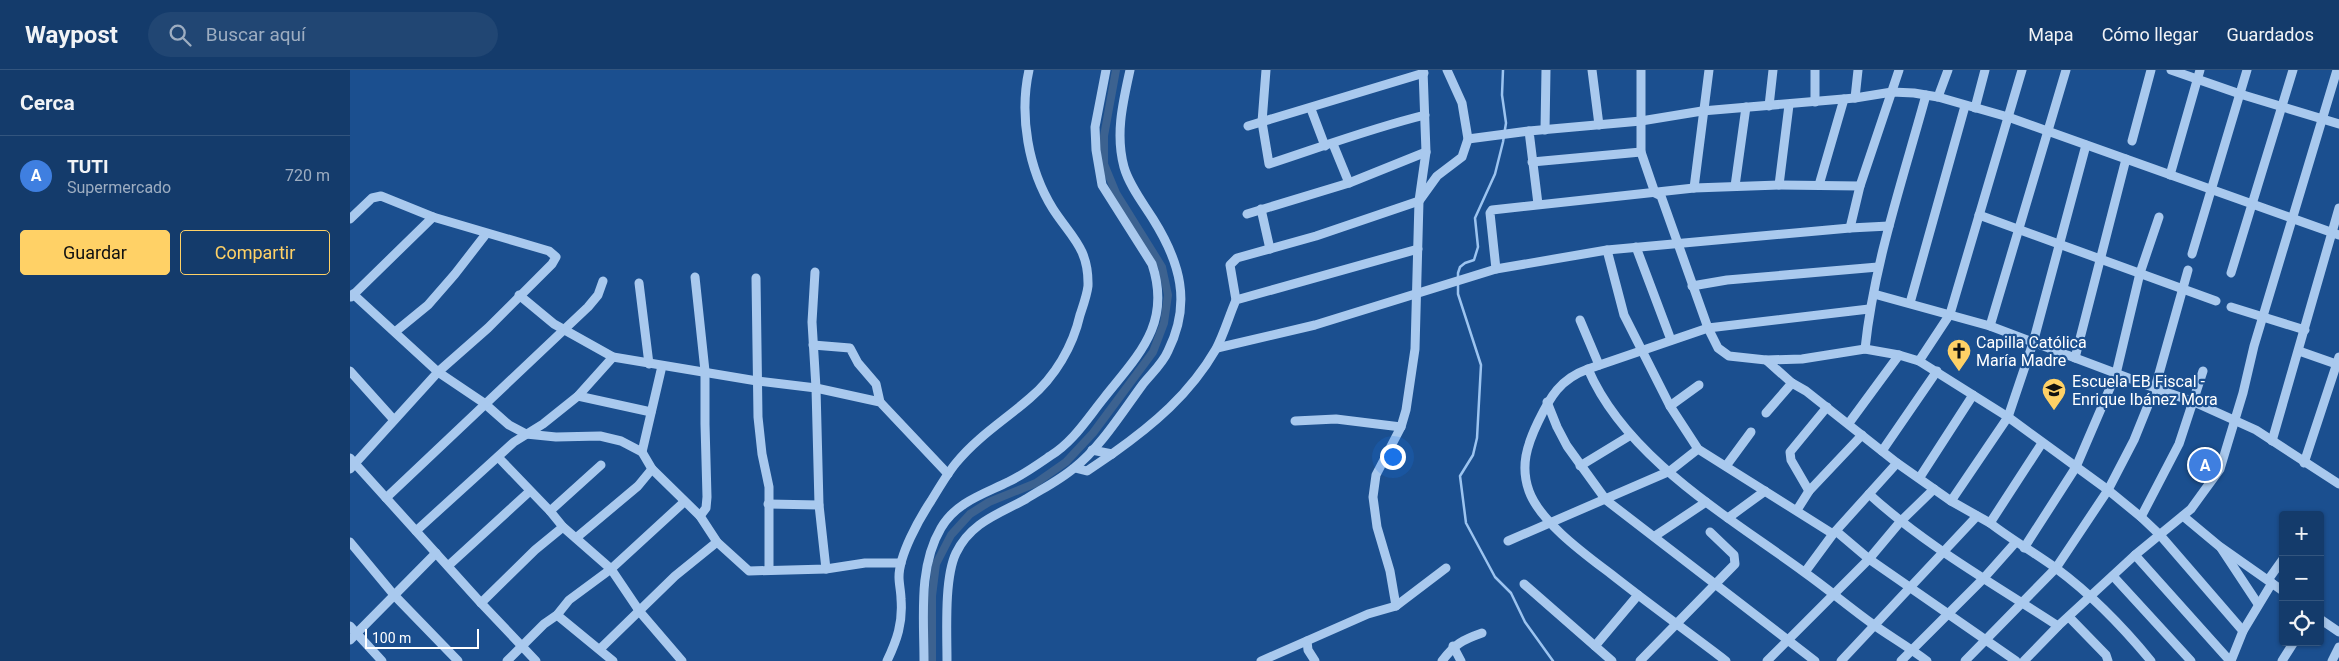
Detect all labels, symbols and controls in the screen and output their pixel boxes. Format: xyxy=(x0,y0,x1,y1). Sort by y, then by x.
search box xyxy=(148,12,498,57)
text: Waypost xyxy=(25,21,118,49)
icon: search xyxy=(166,21,194,49)
text: Buscar aquí xyxy=(206,23,306,46)
text: Mapa xyxy=(2028,24,2074,45)
text: Cómo llegar xyxy=(2102,24,2198,45)
text: Guardados xyxy=(2226,24,2314,45)
text: Cerca xyxy=(20,91,75,115)
text: TUTI xyxy=(67,155,109,178)
text: A xyxy=(31,166,41,185)
text: 720 m xyxy=(285,166,330,185)
text: Supermercado xyxy=(67,178,171,197)
button: Guardar xyxy=(20,230,170,275)
button: Compartir xyxy=(180,230,330,275)
place label: Capilla Católica María Madre xyxy=(1976,333,2087,370)
church icon: Capilla Católica María Madre xyxy=(1946,338,1972,372)
place label: Escuela EB Fiscal - Enrique Ibánez Mora xyxy=(2072,372,2218,409)
school or university icon: Escuela EB Fiscal - Enrique Ibánez Mora xyxy=(2041,377,2067,411)
your location xyxy=(1380,444,1406,470)
pin: A xyxy=(2189,446,2221,484)
map controls xyxy=(2279,511,2324,646)
button: + xyxy=(2279,511,2324,556)
button: − xyxy=(2279,556,2324,601)
button: locate xyxy=(2279,601,2324,646)
scale bar xyxy=(365,626,479,649)
text: 100 m xyxy=(372,630,411,646)

